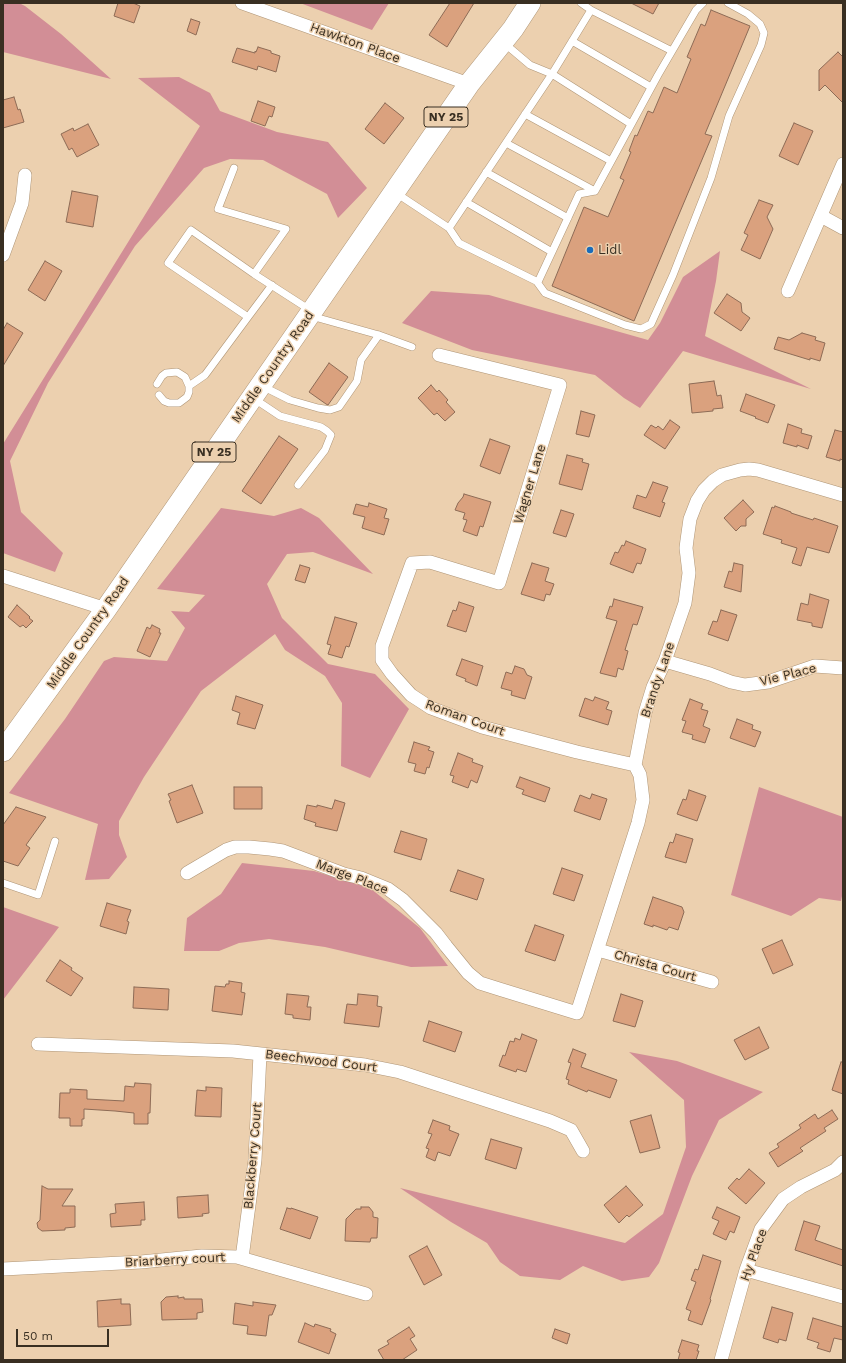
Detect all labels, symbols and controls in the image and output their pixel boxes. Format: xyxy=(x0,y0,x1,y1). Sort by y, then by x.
street label: Hawkton Place xyxy=(308,19,402,67)
road number: NY 25 xyxy=(424,107,468,127)
place label: Lidl xyxy=(598,242,621,258)
marker: Lidl xyxy=(585,245,595,255)
street label: Middle Country Road xyxy=(228,308,318,426)
road number: NY 25 xyxy=(192,442,236,462)
street label: Wagner Lane xyxy=(511,442,549,526)
street label: Middle Country Road xyxy=(43,574,133,692)
street label: Brandy Lane xyxy=(638,640,678,720)
street label: Vie Place xyxy=(758,660,818,690)
street label: Roman Court xyxy=(423,696,507,740)
street label: Marge Place xyxy=(314,856,390,898)
street label: Christa Court xyxy=(612,947,698,985)
street label: Beechwood Court xyxy=(264,1046,378,1076)
street label: Blackberry Court xyxy=(241,1102,265,1210)
street label: Hy Place xyxy=(737,1227,771,1283)
street label: Briarberry court xyxy=(124,1250,226,1270)
scale bar xyxy=(18,1321,111,1347)
text: 50 m xyxy=(23,1329,53,1343)

